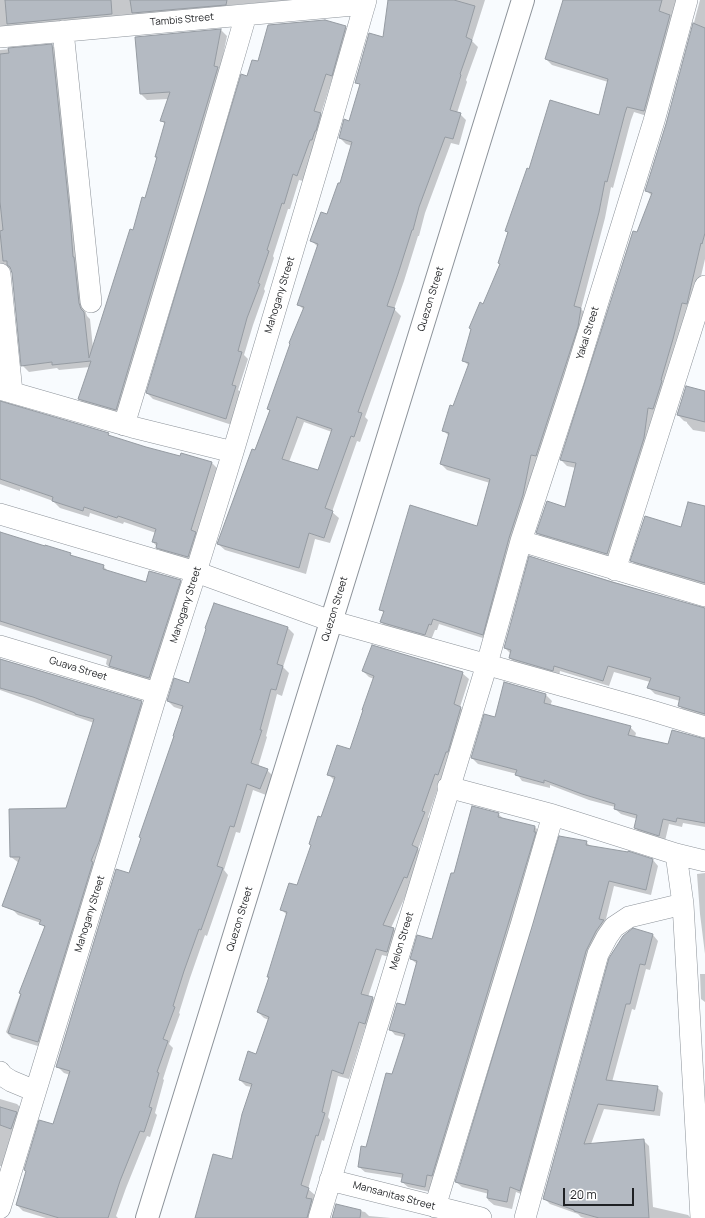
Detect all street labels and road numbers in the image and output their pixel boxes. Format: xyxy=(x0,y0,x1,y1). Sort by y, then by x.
street label: Tambis Street xyxy=(150,11,214,29)
street label: Mahogany Street xyxy=(263,255,297,335)
street label: Quezon Street xyxy=(415,265,447,333)
street label: Yakal Street xyxy=(574,305,602,361)
street label: Mahogany Street xyxy=(168,565,204,645)
street label: Quezon Street xyxy=(319,575,351,643)
street label: Guava Street xyxy=(48,654,108,684)
street label: Mahogany Street xyxy=(73,874,107,954)
street label: Quezon Street xyxy=(224,885,256,953)
street label: Melon Street xyxy=(388,911,416,971)
street label: Mansanitas Street xyxy=(351,1179,437,1213)

